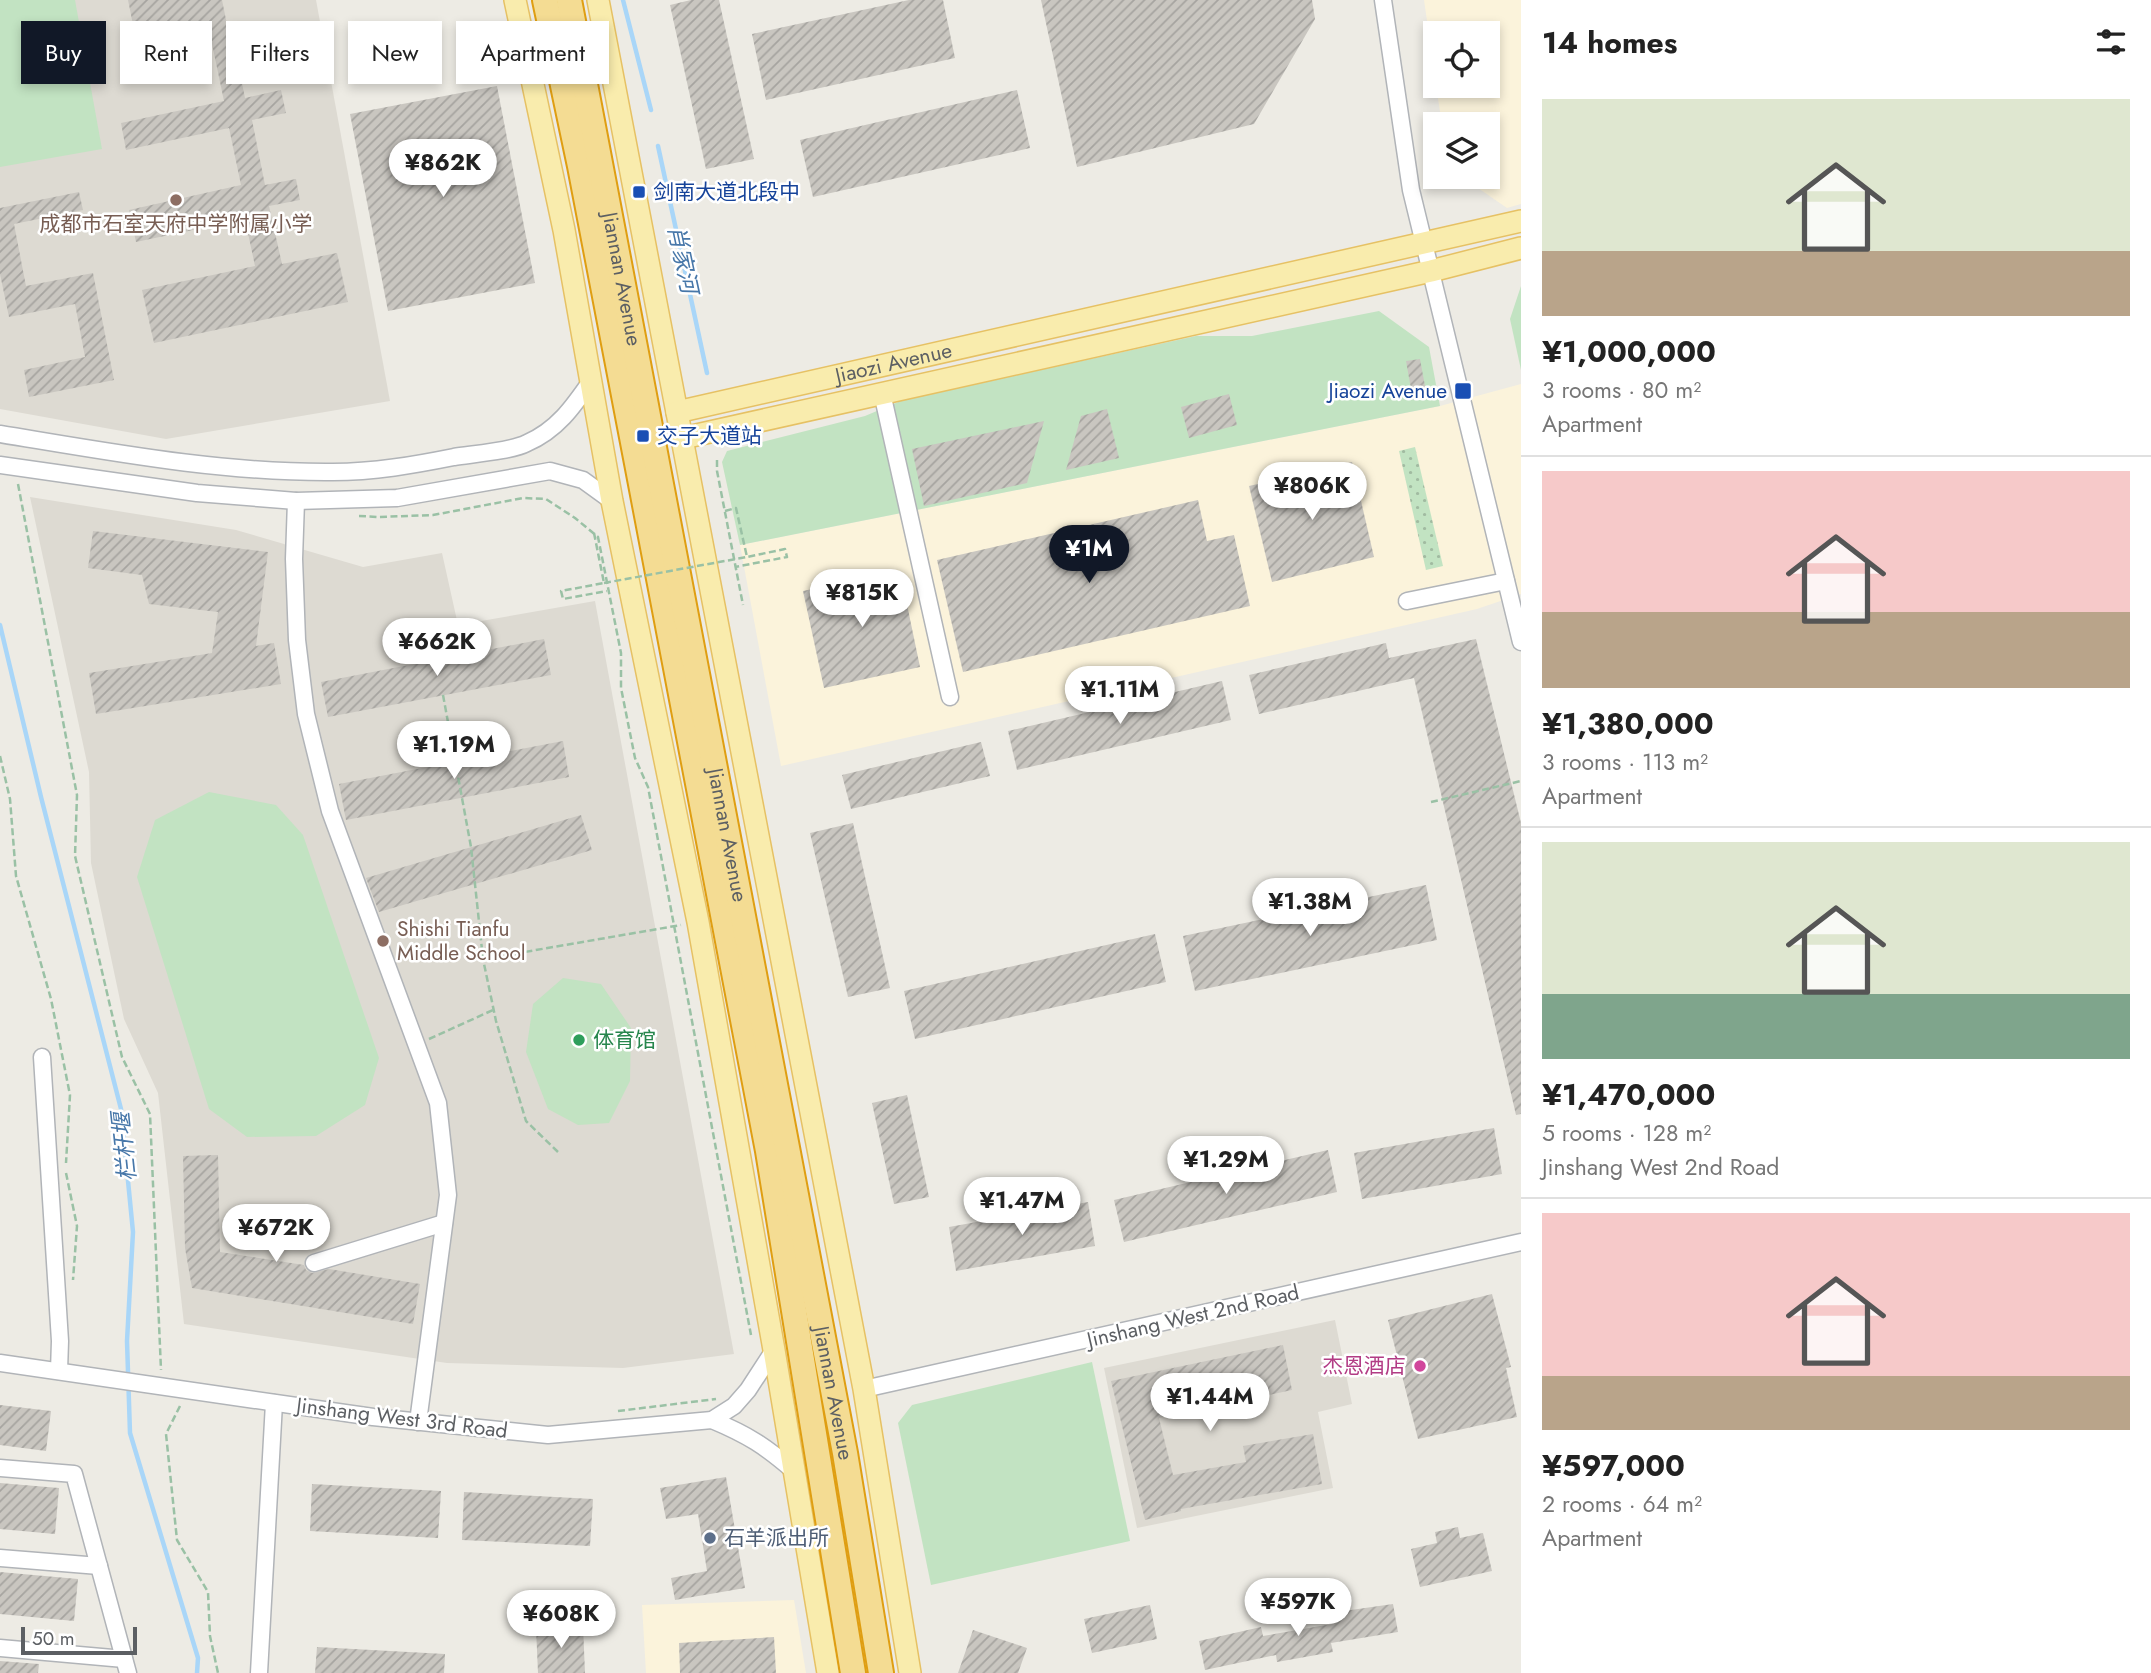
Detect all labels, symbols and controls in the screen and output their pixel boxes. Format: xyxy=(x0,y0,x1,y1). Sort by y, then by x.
chip: Buy xyxy=(21,21,106,84)
chip: Rent xyxy=(120,21,212,84)
chip: Filters xyxy=(226,21,334,84)
chip: New xyxy=(348,21,442,84)
chip: Apartment xyxy=(456,21,609,84)
map controls xyxy=(1423,21,1500,189)
button: locate xyxy=(1423,21,1500,98)
text: 14 homes xyxy=(1542,21,1677,64)
icon: filters xyxy=(2092,23,2130,61)
button: layers xyxy=(1423,112,1500,189)
pin: ¥862K xyxy=(394,140,492,199)
icon: home xyxy=(1773,144,1899,270)
text: ¥862K xyxy=(405,145,481,179)
place label: 剑南大道北段中 xyxy=(653,177,800,207)
marker: 剑南大道北段中 xyxy=(631,184,647,200)
marker: 成都市石室天府中学附属小学 xyxy=(168,192,184,208)
street label: Jiannan Avenue xyxy=(594,207,649,349)
place label: 成都市石室天府中学附属小学 xyxy=(40,209,313,239)
water label: 肖家河 xyxy=(659,222,708,300)
text: ¥1,000,000 xyxy=(1542,330,1716,373)
street label: Jiaozi Avenue xyxy=(829,335,955,391)
text: 3 rooms · 80 m² xyxy=(1542,373,1701,407)
place label: Jiaozi Avenue xyxy=(1325,376,1447,406)
marker: Jiaozi Avenue xyxy=(1453,381,1473,401)
text: Apartment xyxy=(1542,407,1642,441)
place label: 交子大道站 xyxy=(657,421,762,451)
marker: 交子大道站 xyxy=(635,428,651,444)
pin: ¥806K xyxy=(1263,462,1361,522)
text: ¥806K xyxy=(1274,468,1350,502)
icon: home xyxy=(1773,516,1899,642)
pin: ¥1M xyxy=(1055,526,1123,585)
text: ¥1M xyxy=(1065,531,1113,565)
pin: ¥815K xyxy=(813,570,911,629)
text: ¥815K xyxy=(826,575,898,609)
pin: ¥662K xyxy=(388,618,486,678)
text: ¥662K xyxy=(398,624,476,658)
pin: ¥1.11M xyxy=(1063,666,1177,726)
text: ¥1.11M xyxy=(1081,672,1159,706)
text: ¥1,380,000 xyxy=(1542,702,1714,745)
pin: ¥1.19M xyxy=(397,722,511,781)
text: ¥1.19M xyxy=(413,727,495,761)
text: 3 rooms · 113 m² xyxy=(1542,745,1708,779)
street label: Jiannan Avenue xyxy=(700,763,755,905)
text: Apartment xyxy=(1542,779,1642,813)
pin: ¥1.38M xyxy=(1253,878,1367,938)
text: ¥1.38M xyxy=(1268,884,1352,918)
icon: home xyxy=(1773,887,1899,1013)
place label: Shishi Tianfu Middle School xyxy=(397,914,526,968)
marker: Shishi Tianfu Middle School xyxy=(375,933,391,949)
place label: 体育馆 xyxy=(593,1025,656,1055)
marker: 体育馆 xyxy=(571,1032,587,1048)
text: ¥1,470,000 xyxy=(1542,1073,1715,1116)
water label: 栏杆堰 xyxy=(103,1107,145,1183)
text: 5 rooms · 128 m² xyxy=(1542,1116,1711,1150)
pin: ¥1.29M xyxy=(1169,1136,1283,1196)
text: ¥1.29M xyxy=(1183,1142,1269,1176)
text: Jinshang West 2nd Road xyxy=(1542,1150,1779,1184)
pin: ¥1.47M xyxy=(965,1178,1079,1237)
text: ¥1.47M xyxy=(980,1183,1064,1217)
pin: ¥672K xyxy=(227,1204,325,1264)
text: ¥672K xyxy=(238,1210,314,1244)
icon: home xyxy=(1773,1258,1899,1384)
street label: Jinshang West 2nd Road xyxy=(1081,1277,1302,1356)
street label: Jiannan Avenue xyxy=(806,1321,861,1462)
place label: 杰恩酒店 xyxy=(1322,1351,1406,1381)
marker: 杰恩酒店 xyxy=(1412,1358,1428,1374)
pin: ¥1.44M xyxy=(1153,1374,1267,1433)
text: ¥1.44M xyxy=(1166,1379,1254,1413)
street label: Jinshang West 3rd Road xyxy=(292,1390,509,1446)
text: ¥597,000 xyxy=(1542,1444,1685,1487)
text: 2 rooms · 64 m² xyxy=(1542,1487,1702,1521)
text: Apartment xyxy=(1542,1521,1642,1555)
place label: 石羊派出所 xyxy=(724,1523,829,1553)
marker: 石羊派出所 xyxy=(702,1530,718,1546)
pin: ¥597K xyxy=(1249,1578,1347,1638)
text: ¥597K xyxy=(1261,1584,1335,1618)
pin: ¥608K xyxy=(512,1590,610,1650)
text: ¥608K xyxy=(523,1596,599,1630)
scale bar xyxy=(21,1624,136,1656)
text: 50 m xyxy=(32,1625,75,1652)

